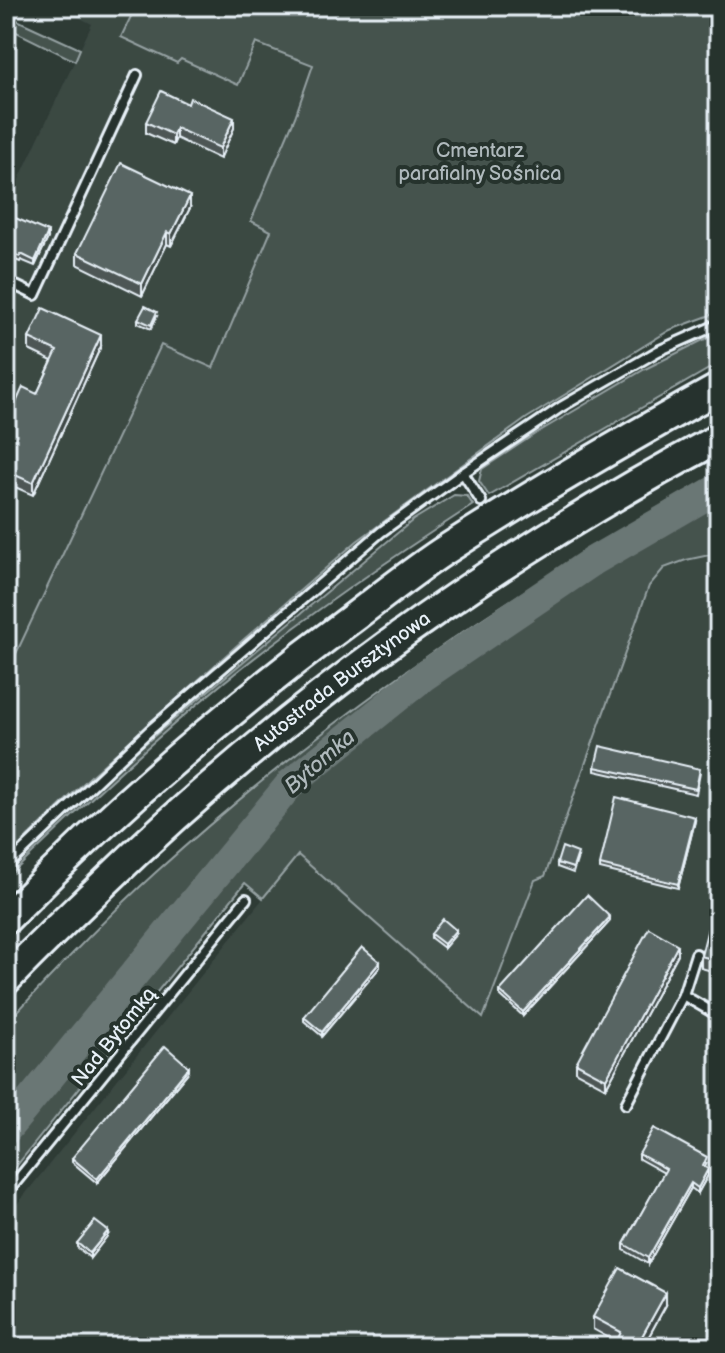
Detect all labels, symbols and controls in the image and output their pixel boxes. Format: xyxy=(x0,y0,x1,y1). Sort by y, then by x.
park label: Cmentarz parafialny Sośnica xyxy=(398,139,562,186)
street label: Autostrada Bursztynowa xyxy=(249,606,435,757)
water label: Bytomka xyxy=(279,724,361,800)
street label: Nad Bytomką xyxy=(67,982,162,1091)

